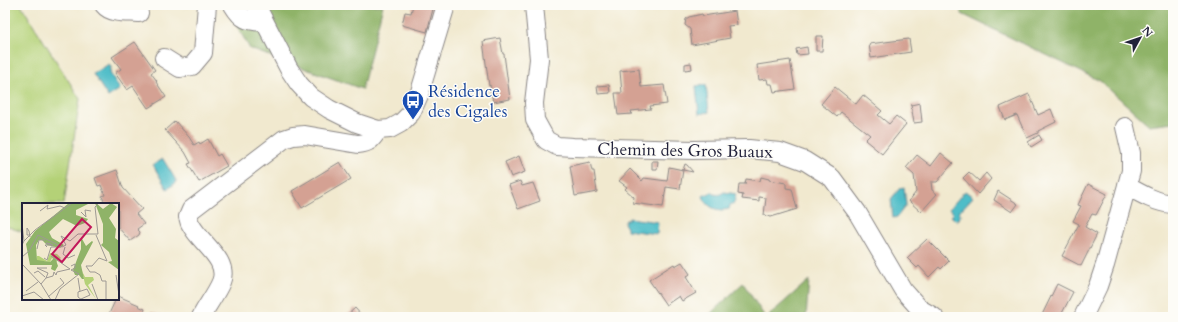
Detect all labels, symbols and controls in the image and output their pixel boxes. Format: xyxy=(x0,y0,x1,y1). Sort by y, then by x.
north arrow xyxy=(1120,18,1160,58)
text: N xyxy=(1138,23,1156,41)
place label: Résidence des Cigales xyxy=(428,80,508,123)
bus stop icon: Résidence des Cigales xyxy=(400,88,426,121)
street label: Chemin des Gros Buaux xyxy=(597,137,774,164)
inset map xyxy=(22,203,119,300)

